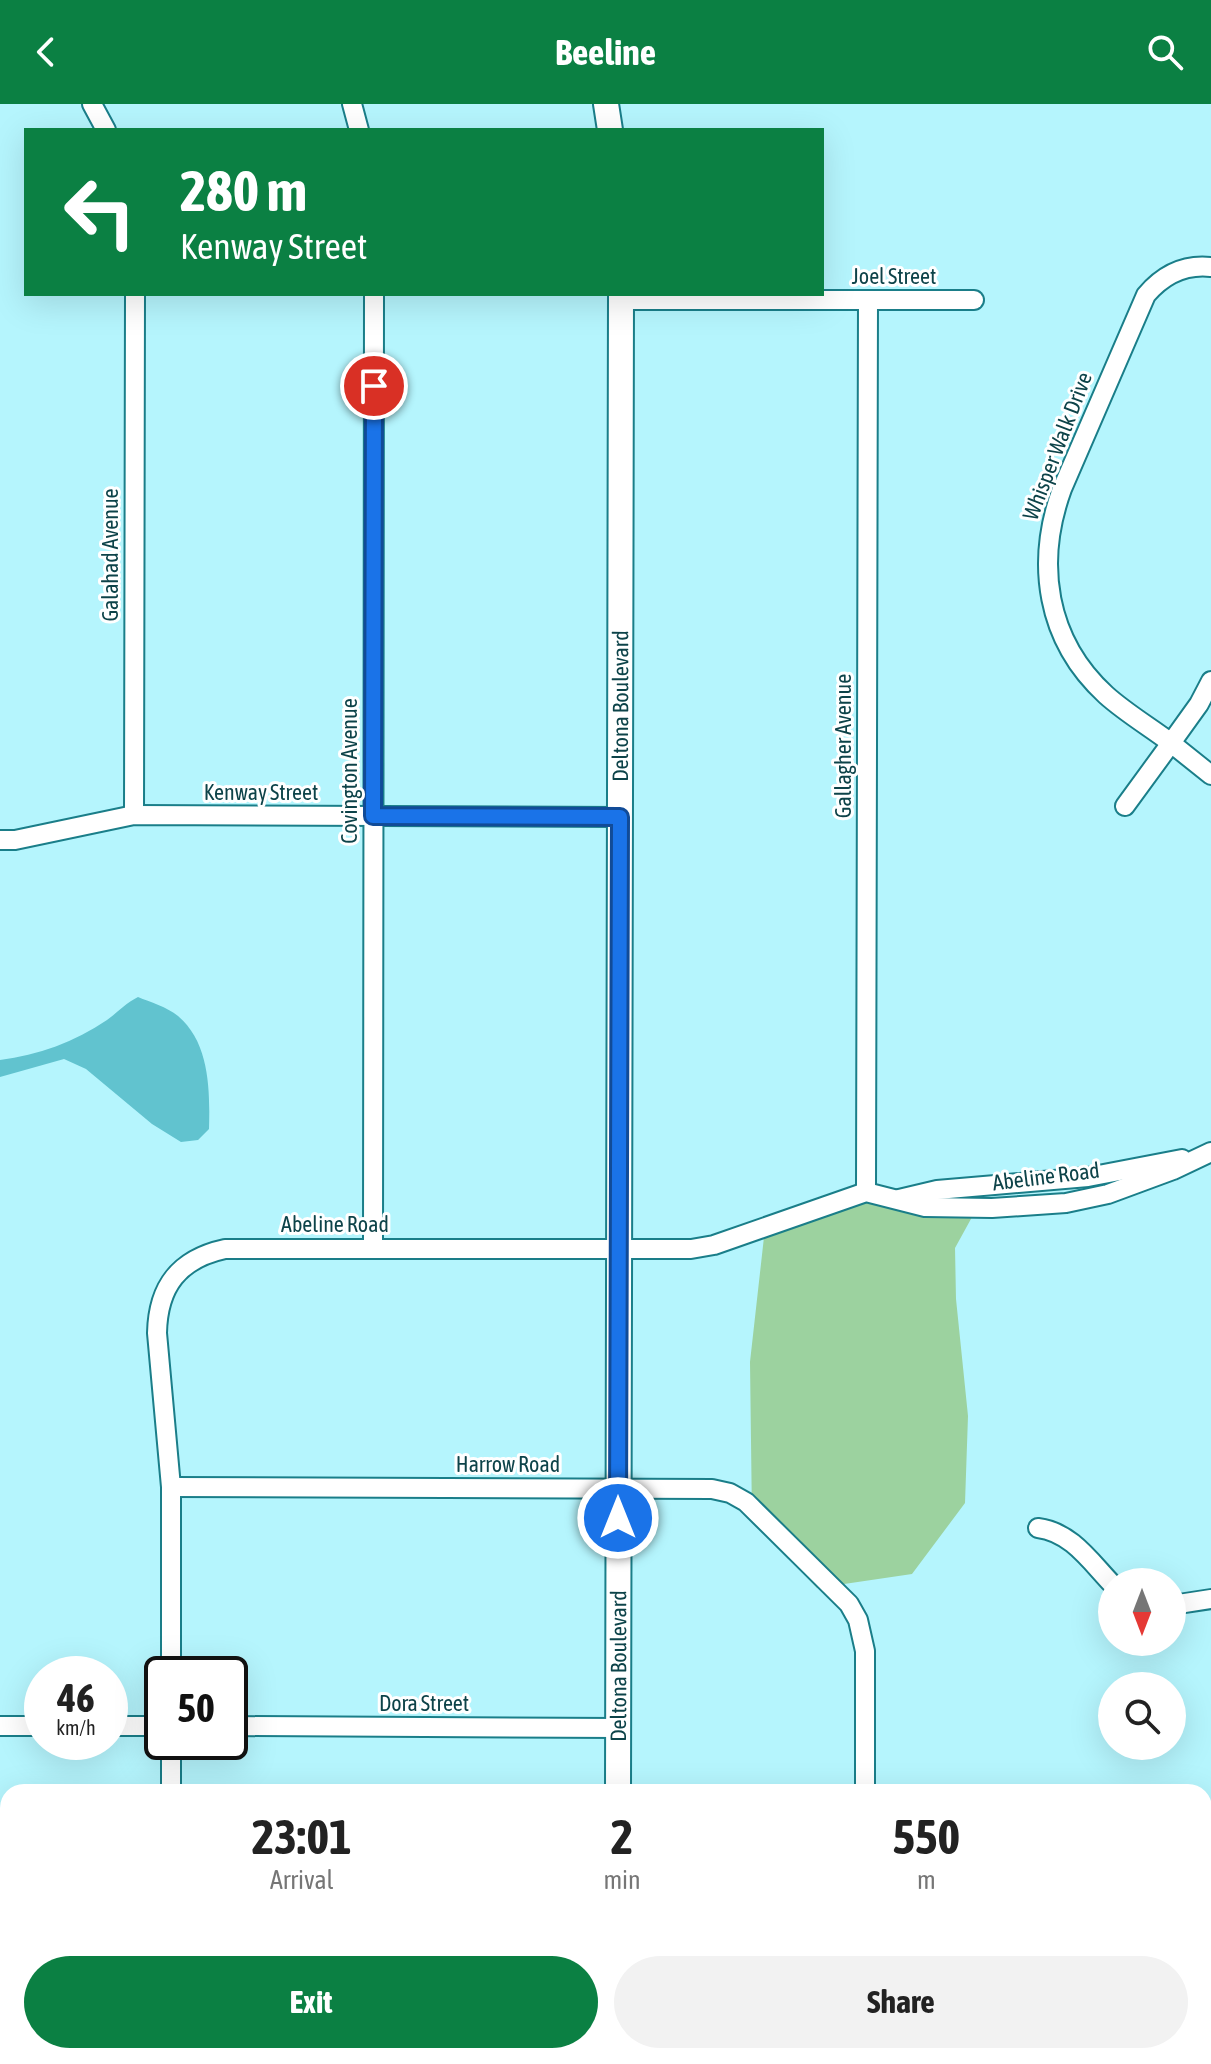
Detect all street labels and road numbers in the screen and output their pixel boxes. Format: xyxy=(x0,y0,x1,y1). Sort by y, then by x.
street label: Joel Street xyxy=(852,263,936,289)
street label: Whisper Walk Drive xyxy=(1017,368,1097,524)
street label: Galahad Avenue xyxy=(97,488,123,622)
street label: Deltona Boulevard xyxy=(607,630,633,782)
street label: Gallagher Avenue xyxy=(830,674,856,818)
street label: Covington Avenue xyxy=(336,698,362,844)
street label: Kenway Street xyxy=(204,779,318,805)
street label: Abeline Road xyxy=(991,1157,1101,1195)
street label: Abeline Road xyxy=(281,1211,389,1237)
street label: Harrow Road xyxy=(456,1451,560,1477)
street label: Deltona Boulevard xyxy=(605,1590,631,1742)
street label: Dora Street xyxy=(379,1690,469,1716)

